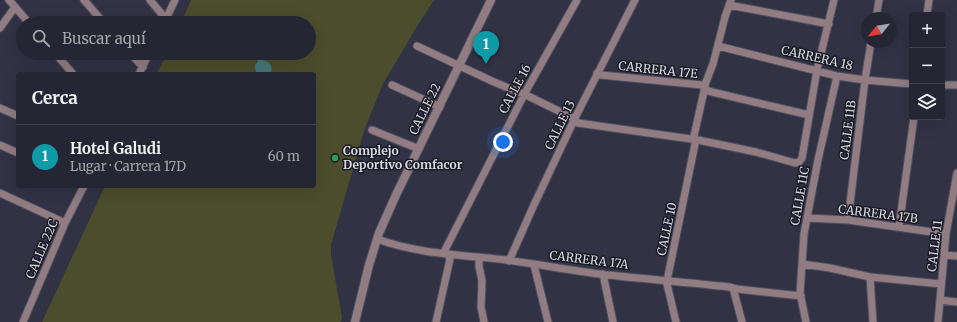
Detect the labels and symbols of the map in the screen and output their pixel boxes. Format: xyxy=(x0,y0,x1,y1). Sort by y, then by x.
north arrow xyxy=(861,12,897,48)
pin: 1 xyxy=(473,31,499,64)
street label: CARRERA 18 xyxy=(780,42,854,73)
street label: CARRERA 17E xyxy=(618,58,699,81)
street label: CALLE 16 xyxy=(495,62,534,116)
street label: CALLE 22 xyxy=(406,81,443,137)
street label: CALLE 13 xyxy=(541,97,578,152)
street label: CALLE 11B xyxy=(836,99,859,161)
your location xyxy=(493,132,513,152)
place label: Complejo Deportivo Comfacor xyxy=(343,143,463,172)
marker: Complejo Deportivo Comfacor xyxy=(330,153,340,163)
street label: CALLE 11C xyxy=(787,165,812,226)
street label: CALLE 10 xyxy=(654,201,680,257)
street label: CARRERA 17B xyxy=(837,201,919,226)
street label: CALLE 22C xyxy=(22,217,61,281)
street label: CALLE 11 xyxy=(924,219,945,273)
street label: CARRERA 17A xyxy=(549,247,630,272)

